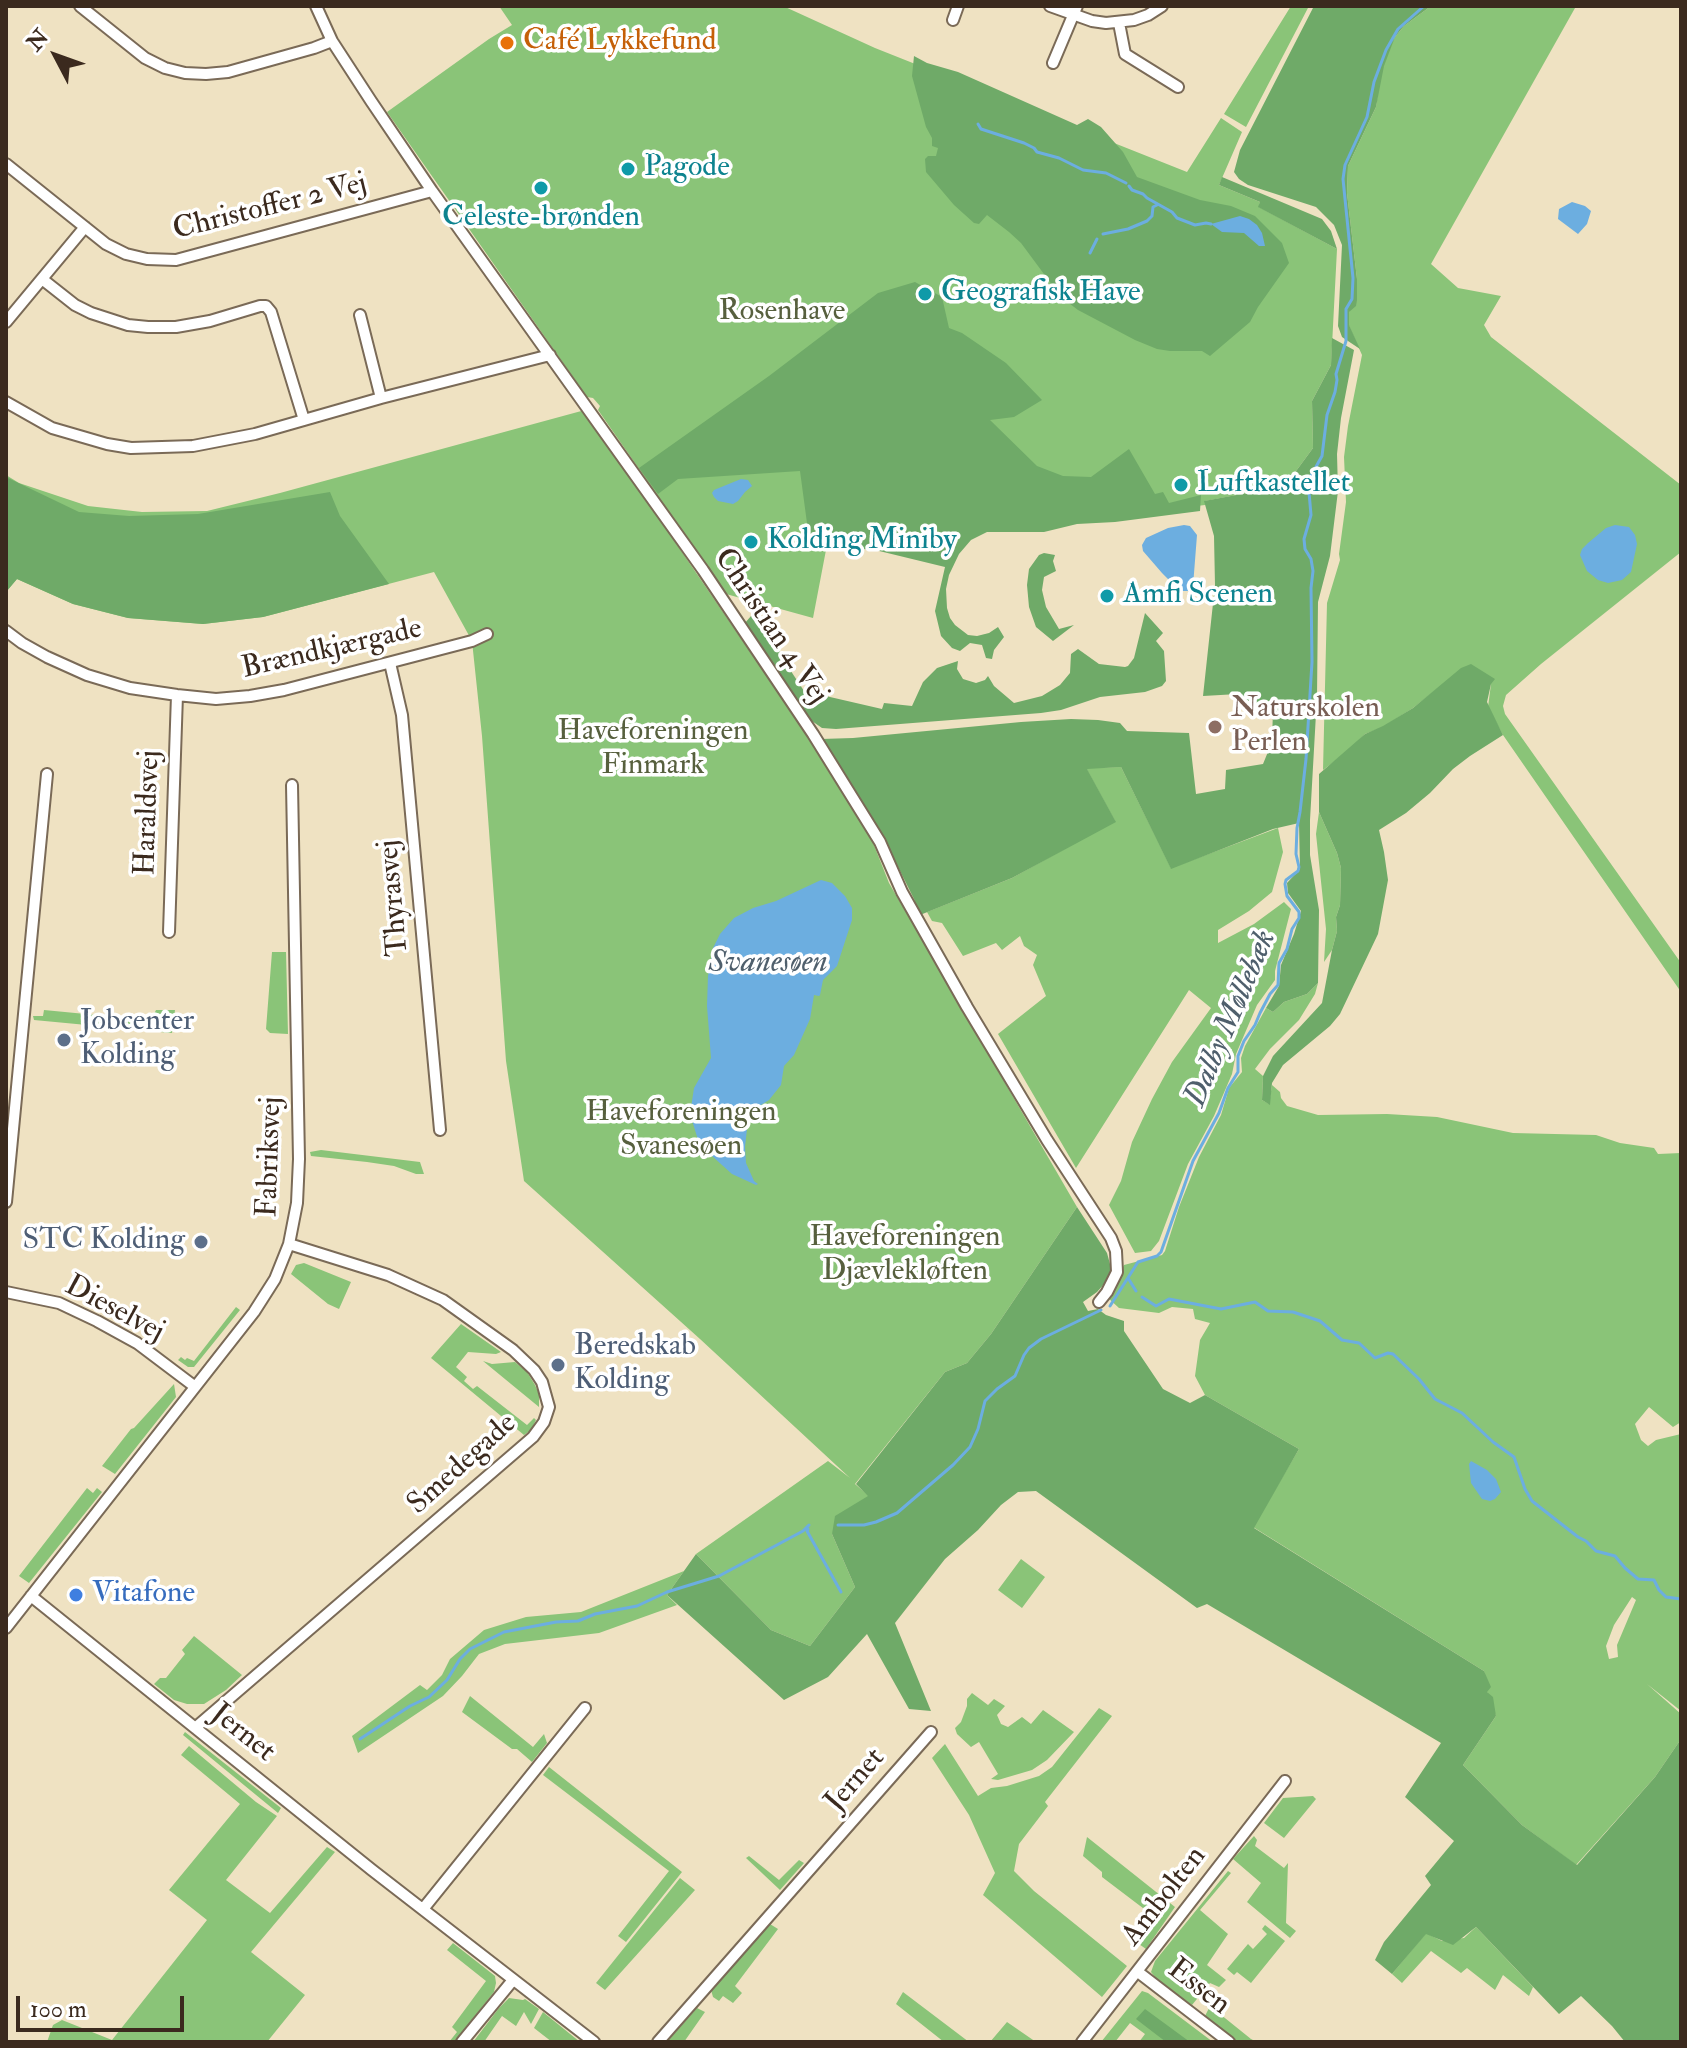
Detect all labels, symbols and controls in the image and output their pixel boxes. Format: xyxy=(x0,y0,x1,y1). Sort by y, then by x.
north arrow xyxy=(16,16,96,96)
text: N xyxy=(21,24,55,57)
place label: Café Lykkefund xyxy=(523,25,716,61)
marker: Café Lykkefund xyxy=(498,34,516,52)
place label: Pagode xyxy=(644,151,730,187)
marker: Pagode xyxy=(619,160,637,178)
street label: Christoffer 2 Vej xyxy=(170,167,370,249)
marker: Celeste-brønden xyxy=(532,179,550,197)
place label: Celeste-brønden xyxy=(442,201,640,237)
place label: Geografisk Have xyxy=(941,276,1141,312)
marker: Geografisk Have xyxy=(916,285,934,303)
park label: Rosenhave xyxy=(719,295,845,331)
place label: Luftkastellet xyxy=(1197,467,1350,503)
marker: Luftkastellet xyxy=(1172,476,1190,494)
place label: Kolding Miniby xyxy=(767,524,957,560)
marker: Kolding Miniby xyxy=(742,533,760,551)
street label: Christian 4 Vej xyxy=(705,542,835,712)
place label: Amfi Scenen xyxy=(1123,578,1273,614)
marker: Amfi Scenen xyxy=(1098,587,1116,605)
street label: Brændkjærgade xyxy=(239,612,425,688)
place label: Naturskolen Perlen xyxy=(1231,692,1380,762)
park label: Haveforeningen Finmark xyxy=(558,715,748,786)
marker: Naturskolen Perlen xyxy=(1206,718,1224,736)
street label: Haraldsvej xyxy=(129,750,169,876)
street label: Thyrasvej xyxy=(372,838,418,958)
water label: Dalby Møllebæk xyxy=(1178,925,1286,1113)
water label: Svanesøen xyxy=(708,945,828,983)
place label: Jobcenter Kolding xyxy=(80,1005,194,1076)
marker: Jobcenter Kolding xyxy=(55,1031,73,1049)
street label: Fabriksvej xyxy=(251,1096,291,1218)
park label: Haveforeningen Svanesøen xyxy=(586,1096,776,1166)
park label: Haveforeningen Djævlekløften xyxy=(810,1221,1000,1292)
place label: STC Kolding xyxy=(22,1224,185,1260)
marker: STC Kolding xyxy=(192,1233,210,1251)
street label: Dieselvej xyxy=(58,1269,170,1351)
place label: Beredskab Kolding xyxy=(574,1330,696,1400)
marker: Beredskab Kolding xyxy=(549,1356,567,1374)
street label: Smedegade xyxy=(401,1407,525,1523)
place label: Vitafone xyxy=(92,1577,195,1613)
marker: Vitafone xyxy=(67,1586,85,1604)
street label: Jernet xyxy=(202,1697,282,1771)
street label: Jernet xyxy=(818,1742,894,1820)
street label: Ambolten xyxy=(1115,1840,1215,1954)
street label: Essen xyxy=(1159,1952,1237,2024)
scale bar xyxy=(20,1980,188,2030)
text: 100 m xyxy=(30,1994,87,2025)

